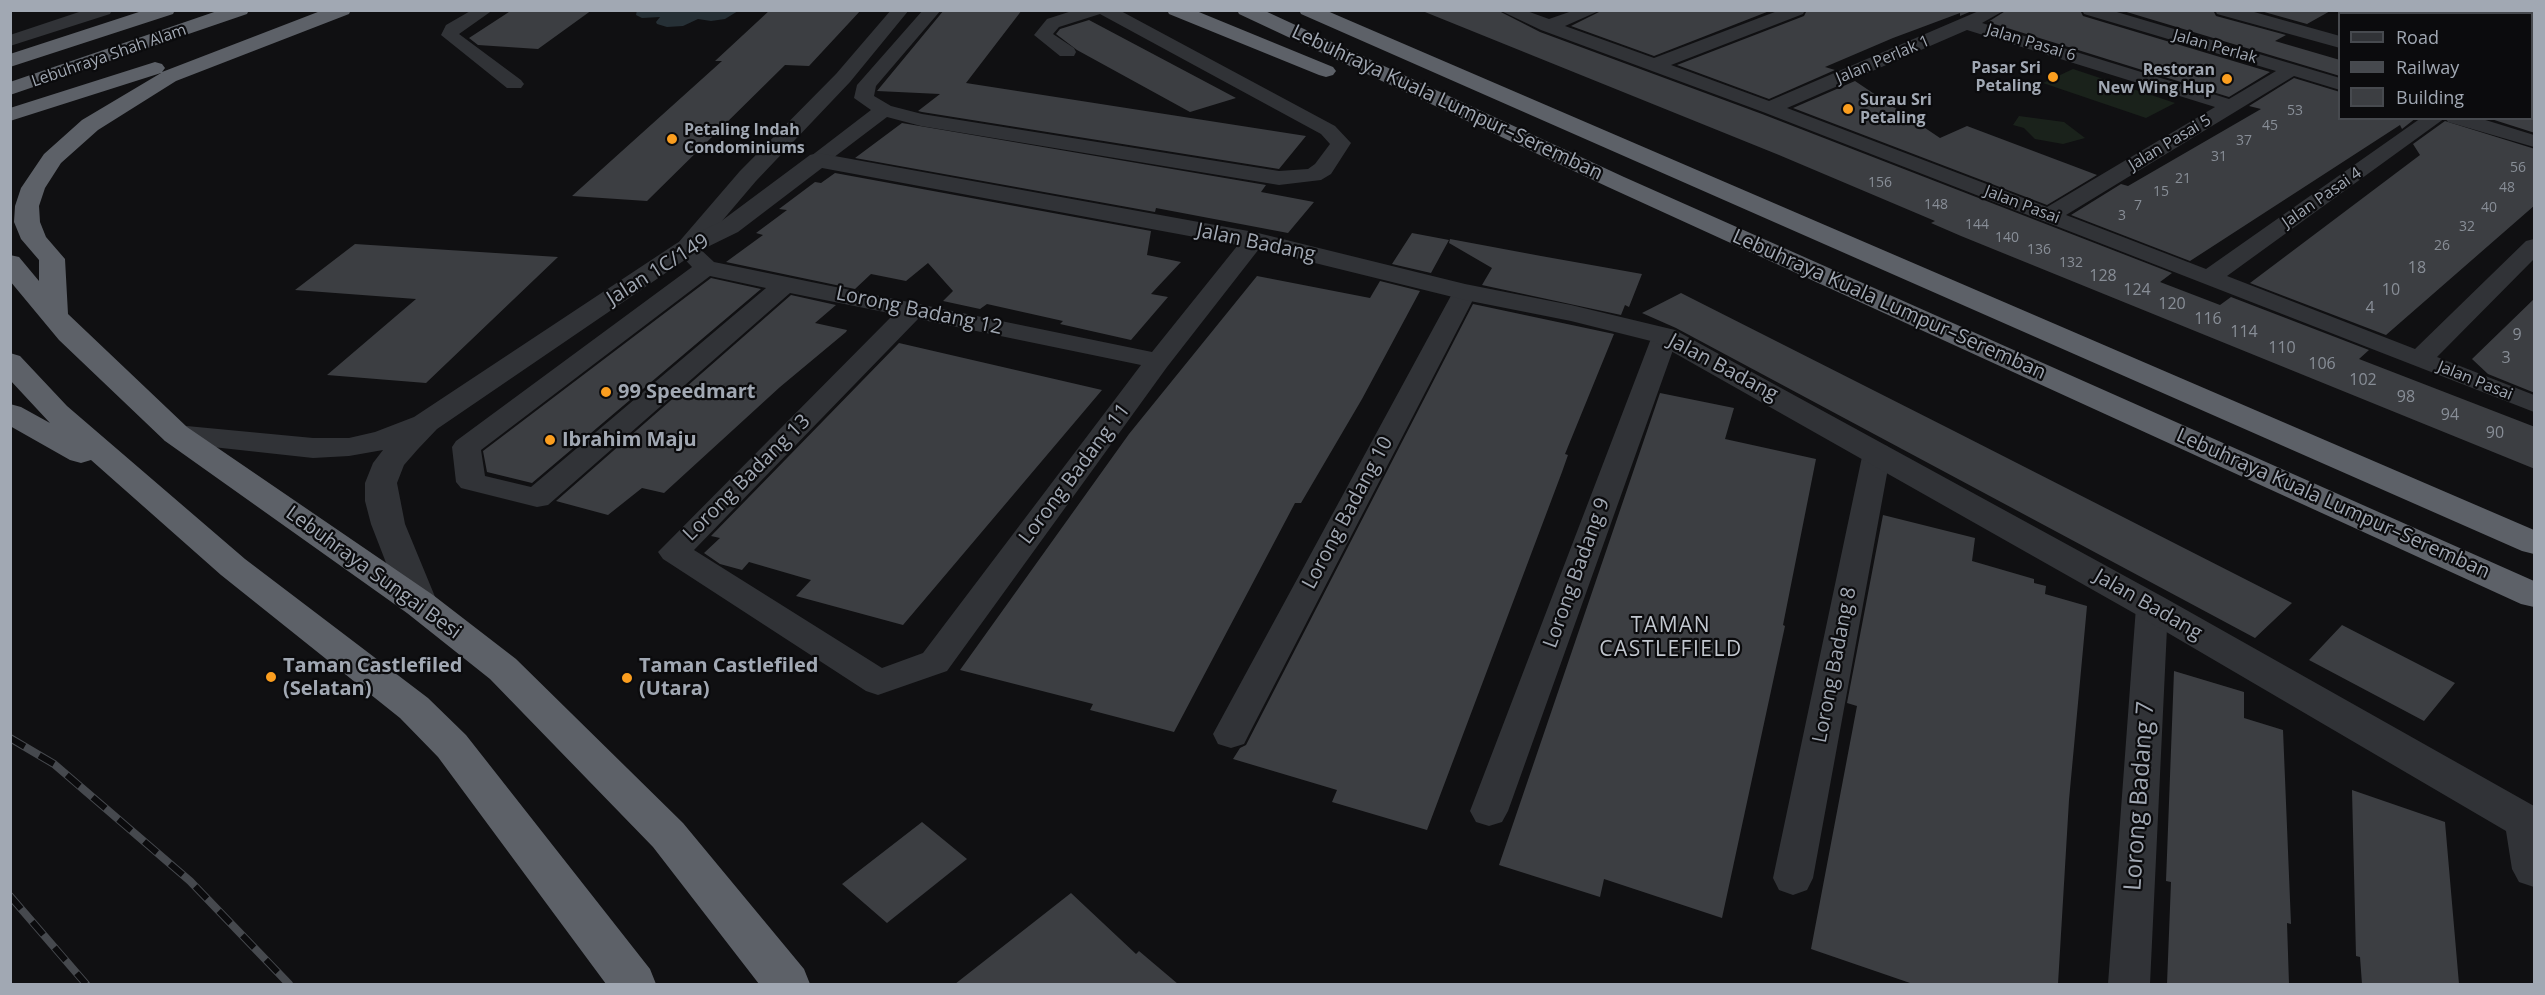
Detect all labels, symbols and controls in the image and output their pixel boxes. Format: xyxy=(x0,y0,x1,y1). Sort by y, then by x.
legend xyxy=(2338,12,2533,120)
street label: Lebuhraya Shah Alam xyxy=(29,20,189,92)
street label: Lebuhraya Kuala Lumpur–Seremban xyxy=(1288,20,1606,186)
street label: Jalan Pasai 6 xyxy=(1984,20,2078,66)
text: Road xyxy=(2396,25,2439,49)
street label: Jalan Perlak xyxy=(2171,26,2259,68)
street label: Jalan Perlak 1 xyxy=(1833,32,1933,88)
text: Railway xyxy=(2396,55,2459,79)
place label: Pasar Sri Petaling xyxy=(1971,58,2041,96)
place label: Restoran New Wing Hup xyxy=(2098,60,2215,98)
marker: Pasar Sri Petaling xyxy=(2046,70,2060,84)
marker: Restoran New Wing Hup xyxy=(2220,72,2234,86)
text: Building xyxy=(2396,85,2464,109)
place label: Surau Sri Petaling xyxy=(1860,90,1932,128)
marker: Surau Sri Petaling xyxy=(1841,102,1855,116)
house number: 53 xyxy=(2287,103,2303,119)
street label: Jalan Pasai 5 xyxy=(2125,111,2215,175)
house number: 45 xyxy=(2262,118,2278,134)
place label: Petaling Indah Condominiums xyxy=(684,120,805,158)
marker: Petaling Indah Condominiums xyxy=(665,132,679,146)
house number: 37 xyxy=(2236,133,2252,149)
house number: 31 xyxy=(2211,149,2227,165)
house number: 56 xyxy=(2510,160,2526,176)
street label: Jalan Pasai 4 xyxy=(2279,164,2365,232)
house number: 21 xyxy=(2175,171,2191,187)
house number: 156 xyxy=(1868,175,1892,191)
house number: 48 xyxy=(2499,180,2515,196)
street label: Jalan Pasai xyxy=(1982,182,2062,228)
house number: 15 xyxy=(2153,184,2169,200)
house number: 148 xyxy=(1924,197,1948,213)
house number: 7 xyxy=(2134,198,2142,214)
house number: 40 xyxy=(2481,200,2497,216)
house number: 3 xyxy=(2118,208,2126,224)
house number: 144 xyxy=(1965,217,1989,233)
street label: Jalan Badang xyxy=(1195,219,1317,267)
house number: 32 xyxy=(2459,219,2475,235)
street label: Lebuhraya Kuala Lumpur–Seremban xyxy=(1729,225,2049,385)
street label: Jalan 1C/149 xyxy=(603,229,713,311)
house number: 140 xyxy=(1995,230,2019,246)
house number: 26 xyxy=(2434,238,2450,254)
house number: 136 xyxy=(2027,242,2051,258)
house number: 132 xyxy=(2059,255,2083,271)
house number: 18 xyxy=(2408,258,2426,278)
house number: 128 xyxy=(2089,266,2117,286)
house number: 124 xyxy=(2123,280,2151,300)
house number: 10 xyxy=(2382,280,2400,300)
street label: Lorong Badang 12 xyxy=(834,282,1004,340)
house number: 120 xyxy=(2158,294,2186,314)
house number: 4 xyxy=(2365,298,2375,318)
house number: 116 xyxy=(2194,309,2222,329)
house number: 114 xyxy=(2230,322,2258,342)
house number: 9 xyxy=(2512,325,2522,345)
street label: Jalan Badang xyxy=(1664,329,1782,407)
house number: 110 xyxy=(2268,338,2296,358)
house number: 3 xyxy=(2501,348,2511,368)
house number: 106 xyxy=(2308,354,2336,374)
street label: Jalan Pasai xyxy=(2435,357,2515,405)
house number: 102 xyxy=(2349,370,2377,390)
place label: 99 Speedmart xyxy=(618,380,756,404)
marker: 99 Speedmart xyxy=(599,385,613,399)
house number: 98 xyxy=(2397,387,2415,407)
street label: Lorong Badang 11 xyxy=(1014,399,1136,549)
house number: 94 xyxy=(2441,405,2459,425)
street label: Lorong Badang 13 xyxy=(679,410,815,546)
house number: 90 xyxy=(2486,423,2504,443)
street label: Lebuhraya Kuala Lumpur–Seremban xyxy=(2173,424,2493,584)
place label: Ibrahim Maju xyxy=(562,428,697,452)
marker: Ibrahim Maju xyxy=(543,433,557,447)
street label: Lorong Badang 10 xyxy=(1298,433,1398,593)
street label: Lorong Badang 9 xyxy=(1539,495,1615,651)
street label: Lebuhraya Sungai Besi xyxy=(281,501,465,645)
street label: Jalan Badang xyxy=(2090,564,2206,646)
street label: Lorong Badang 8 xyxy=(1808,585,1862,745)
district label: TAMAN CASTLEFIELD xyxy=(1599,613,1743,663)
place label: Taman Castlefiled (Selatan) xyxy=(283,654,463,701)
place label: Taman Castlefiled (Utara) xyxy=(639,654,819,701)
marker: Taman Castlefiled (Selatan) xyxy=(264,670,278,684)
marker: Taman Castlefiled (Utara) xyxy=(620,671,634,685)
street label: Lorong Badang 7 xyxy=(2119,700,2161,892)

